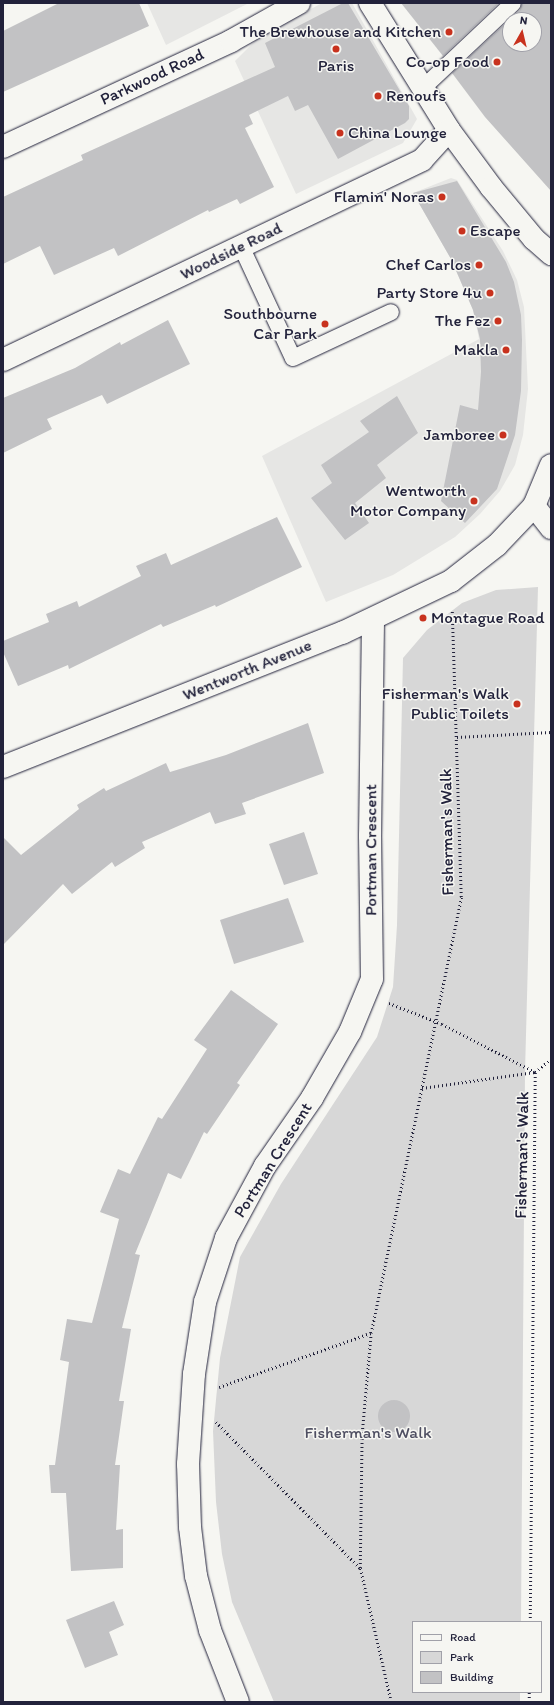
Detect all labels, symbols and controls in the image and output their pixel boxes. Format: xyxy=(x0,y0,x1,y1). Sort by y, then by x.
north arrow xyxy=(502,12,542,52)
text: N xyxy=(519,14,528,28)
place label: The Brewhouse and Kitchen xyxy=(239,22,441,42)
marker: The Brewhouse and Kitchen xyxy=(444,27,454,37)
street label: Parkwood Road xyxy=(97,44,207,110)
marker: Paris xyxy=(331,44,341,54)
place label: Co-op Food xyxy=(406,52,489,72)
place label: Paris xyxy=(318,56,354,76)
marker: Co-op Food xyxy=(492,57,502,67)
place label: Renoufs xyxy=(386,86,446,106)
marker: Renoufs xyxy=(373,91,383,101)
place label: China Lounge xyxy=(348,123,447,143)
marker: China Lounge xyxy=(335,128,345,138)
place label: Flamin' Noras xyxy=(334,187,434,207)
marker: Flamin' Noras xyxy=(437,192,447,202)
street label: Woodside Road xyxy=(177,218,285,284)
place label: Escape xyxy=(470,221,521,241)
marker: Escape xyxy=(457,226,467,236)
place label: Chef Carlos xyxy=(385,255,471,275)
marker: Chef Carlos xyxy=(474,260,484,270)
place label: Party Store 4u xyxy=(376,283,482,303)
marker: Party Store 4u xyxy=(485,288,495,298)
place label: Southbourne Car Park xyxy=(224,304,317,344)
place label: The Fez xyxy=(435,311,490,331)
marker: The Fez xyxy=(493,316,503,326)
marker: Southbourne Car Park xyxy=(320,319,330,329)
place label: Makla xyxy=(454,340,498,360)
marker: Makla xyxy=(501,345,511,355)
place label: Jamboree xyxy=(423,425,495,445)
marker: Jamboree xyxy=(498,430,508,440)
place label: Wentworth Motor Company xyxy=(350,481,466,521)
marker: Wentworth Motor Company xyxy=(469,496,479,506)
place label: Montague Road xyxy=(431,608,544,628)
marker: Montague Road xyxy=(418,613,428,623)
street label: Wentworth Avenue xyxy=(179,635,315,705)
place label: Fisherman's Walk Public Toilets xyxy=(382,684,509,724)
marker: Fisherman's Walk Public Toilets xyxy=(512,699,522,709)
street label: Fisherman's Walk xyxy=(436,768,458,896)
street label: Portman Crescent xyxy=(361,784,381,916)
street label: Fisherman's Walk xyxy=(511,1091,533,1219)
street label: Portman Crescent xyxy=(229,1098,317,1222)
park label: Fisherman's Walk xyxy=(304,1423,432,1443)
legend xyxy=(412,1621,542,1693)
text: Road xyxy=(450,1630,476,1644)
text: Park xyxy=(450,1650,474,1664)
text: Building xyxy=(450,1670,493,1684)

